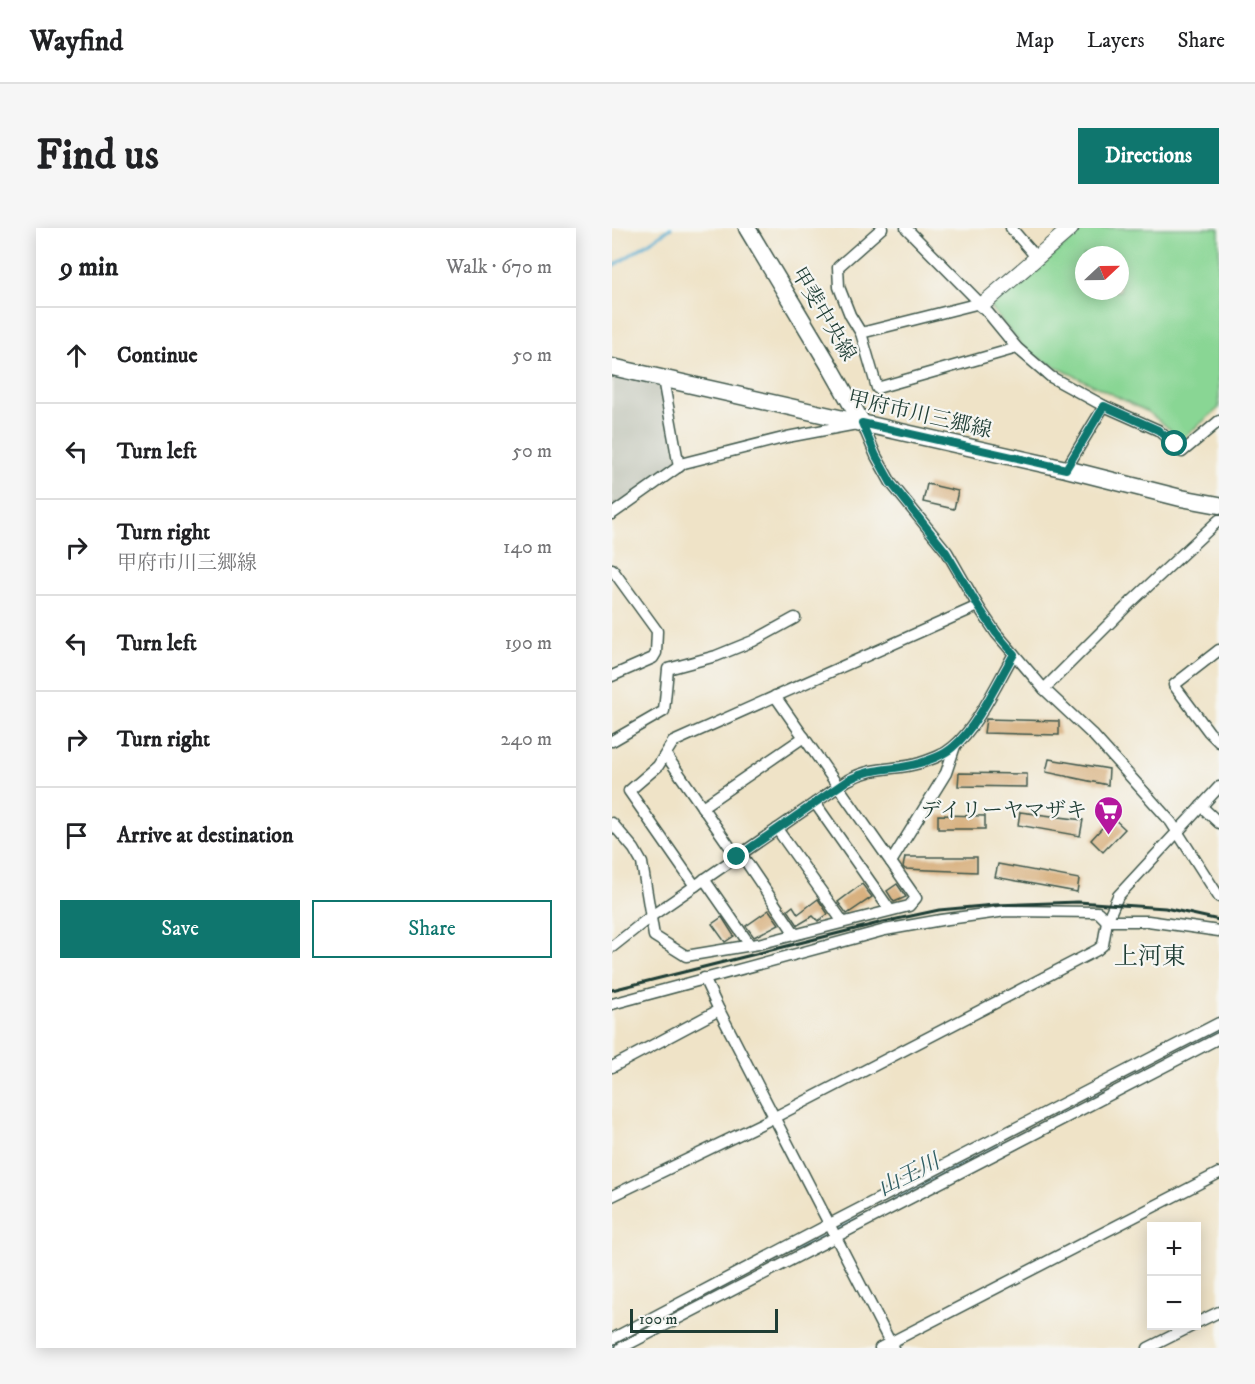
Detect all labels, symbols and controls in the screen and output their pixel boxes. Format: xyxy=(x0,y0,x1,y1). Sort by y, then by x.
text: Wayfind xyxy=(30,24,123,59)
text: Map xyxy=(1015,28,1054,54)
text: Layers xyxy=(1087,28,1145,54)
text: Share xyxy=(1178,28,1225,54)
button: Directions xyxy=(1078,128,1219,184)
text: Find us xyxy=(36,130,159,182)
north arrow xyxy=(1075,246,1129,300)
text: 9 min xyxy=(60,251,118,284)
text: Walk · 670 m xyxy=(446,255,552,280)
street label: 甲斐中央線 xyxy=(785,263,861,366)
icon: ahead xyxy=(60,339,93,372)
text: Continue xyxy=(117,342,198,369)
text: 50 m xyxy=(512,343,552,368)
street label: 甲府市川三郷線 xyxy=(845,386,994,444)
route start xyxy=(1161,430,1187,456)
icon: left xyxy=(60,435,93,468)
text: Turn left xyxy=(117,438,197,465)
text: 50 m xyxy=(512,439,552,464)
text: Turn right xyxy=(117,519,210,546)
icon: right xyxy=(60,531,93,564)
text: 140 m xyxy=(503,535,552,560)
text: 甲府市川三郷線 xyxy=(117,551,257,576)
icon: left xyxy=(60,627,93,660)
text: Turn left xyxy=(117,630,197,657)
text: 190 m xyxy=(505,631,552,656)
icon: right xyxy=(60,723,93,756)
text: Turn right xyxy=(117,726,210,753)
text: 240 m xyxy=(501,727,552,752)
supermarket icon: デイリーヤマザキ xyxy=(1092,794,1124,836)
place label: デイリーヤマザキ xyxy=(920,798,1087,824)
icon: arrive xyxy=(60,819,93,852)
text: Arrive at destination xyxy=(117,822,294,849)
route end xyxy=(723,843,749,869)
button: Save xyxy=(60,900,300,958)
button: Share xyxy=(312,900,552,958)
district label: 上河東 xyxy=(1114,942,1186,972)
water label: 山王川 xyxy=(873,1147,946,1202)
map controls xyxy=(1147,1222,1201,1330)
button: + xyxy=(1147,1222,1201,1276)
button: − xyxy=(1147,1276,1201,1330)
scale bar xyxy=(630,1306,778,1334)
text: 100 m xyxy=(639,1309,678,1329)

